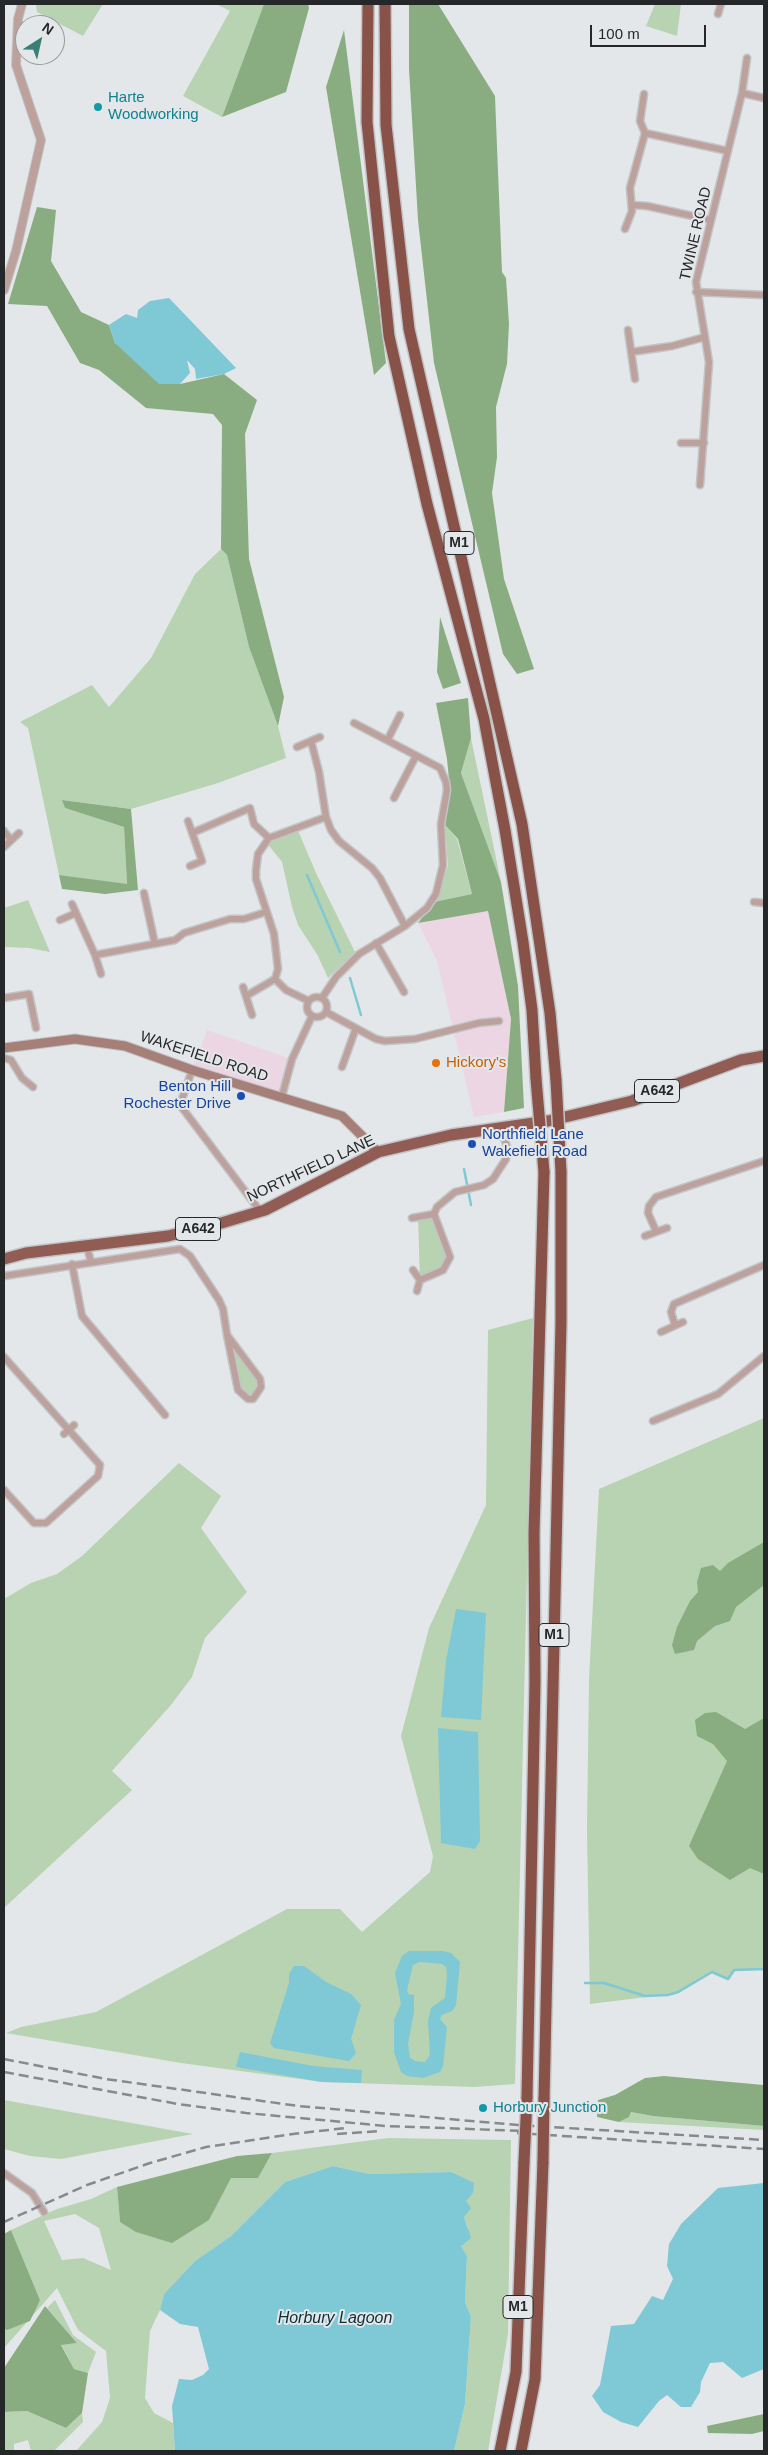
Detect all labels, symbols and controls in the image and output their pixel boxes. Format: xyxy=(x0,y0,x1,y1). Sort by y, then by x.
north arrow xyxy=(15,15,65,65)
scale bar xyxy=(593,15,709,47)
text: N xyxy=(39,19,57,38)
text: 100 m xyxy=(598,25,640,42)
place label: Harte Woodworking xyxy=(108,89,199,124)
marker: Harte Woodworking xyxy=(92,101,104,113)
street label: TWINE ROAD xyxy=(676,185,716,283)
road number: M1 xyxy=(444,532,474,554)
street label: WAKEFIELD ROAD xyxy=(138,1028,270,1086)
place label: Hickory's xyxy=(446,1054,506,1072)
marker: Hickory's xyxy=(430,1057,442,1069)
place label: Benton Hill Rochester Drive xyxy=(123,1078,231,1113)
road number: A642 xyxy=(634,1080,680,1102)
marker: Benton Hill Rochester Drive xyxy=(235,1090,247,1102)
place label: Northfield Lane Wakefield Road xyxy=(482,1126,587,1161)
street label: NORTHFIELD LANE xyxy=(244,1131,378,1207)
marker: Northfield Lane Wakefield Road xyxy=(466,1138,478,1150)
road number: A642 xyxy=(176,1218,220,1240)
road number: M1 xyxy=(539,1624,569,1646)
place label: Horbury Junction xyxy=(493,2099,606,2117)
marker: Horbury Junction xyxy=(477,2102,489,2114)
road number: M1 xyxy=(503,2296,533,2318)
water label: Horbury Lagoon xyxy=(278,2309,392,2329)

